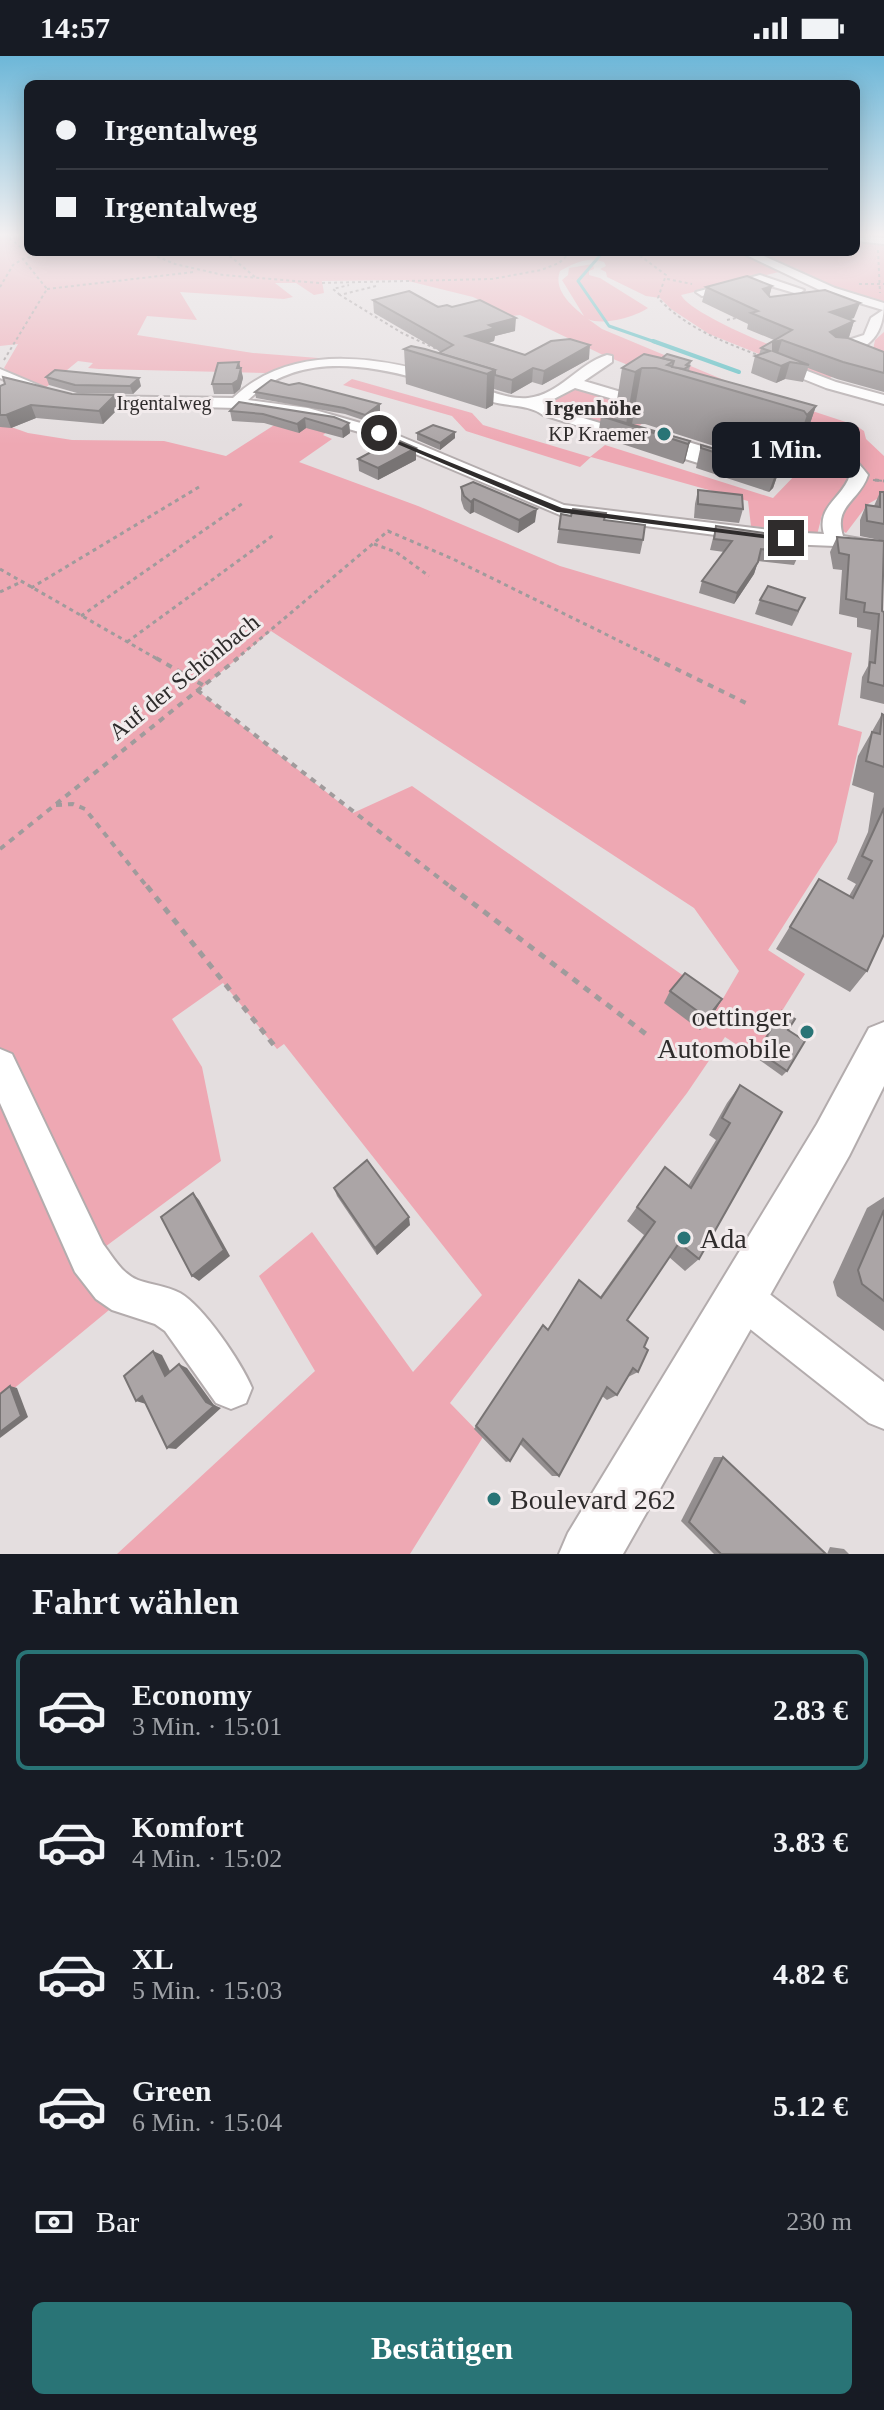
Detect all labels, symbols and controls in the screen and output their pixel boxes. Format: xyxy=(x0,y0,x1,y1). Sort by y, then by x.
text: 14:57 xyxy=(40,11,110,44)
text: Irgentalweg xyxy=(104,113,257,146)
text: Irgentalweg xyxy=(104,190,257,223)
street label: Irgentalweg xyxy=(116,392,212,415)
district label: Irgenhöhe xyxy=(545,395,642,420)
route start xyxy=(361,415,397,451)
callout: 1 Min. xyxy=(712,422,860,478)
place label: KP Kraemer xyxy=(548,423,648,445)
marker: KP Kraemer xyxy=(655,425,673,443)
text: 1 Min. xyxy=(750,435,822,464)
route end xyxy=(768,520,804,556)
street label: Auf der Schönbach xyxy=(104,609,264,745)
place label: oettinger Automobile xyxy=(657,1001,792,1064)
marker: oettinger Automobile xyxy=(798,1023,816,1041)
place label: Ada xyxy=(700,1223,747,1254)
marker: Ada xyxy=(675,1229,693,1247)
place label: Boulevard 262 xyxy=(510,1484,676,1515)
marker: Boulevard 262 xyxy=(485,1490,503,1508)
text: Fahrt wählen xyxy=(32,1582,239,1622)
icon: car xyxy=(36,1674,108,1746)
text: Economy xyxy=(132,1678,252,1711)
text: 2.83 € xyxy=(773,1693,848,1726)
text: 3 Min. · 15:01 xyxy=(132,1712,282,1741)
icon: car xyxy=(36,1806,108,1878)
text: Komfort xyxy=(132,1810,244,1843)
text: 3.83 € xyxy=(773,1825,848,1858)
text: 4 Min. · 15:02 xyxy=(132,1844,282,1873)
icon: car xyxy=(36,1938,108,2010)
text: XL xyxy=(132,1942,174,1975)
text: 4.82 € xyxy=(773,1957,848,1990)
text: 5 Min. · 15:03 xyxy=(132,1976,282,2005)
icon: car xyxy=(36,2070,108,2142)
text: Green xyxy=(132,2074,211,2107)
text: 5.12 € xyxy=(773,2089,848,2122)
text: 6 Min. · 15:04 xyxy=(132,2108,282,2137)
icon: cash xyxy=(32,2200,76,2244)
text: Bar xyxy=(96,2205,139,2238)
text: 230 m xyxy=(786,2207,852,2236)
button: Bestätigen xyxy=(32,2302,852,2394)

